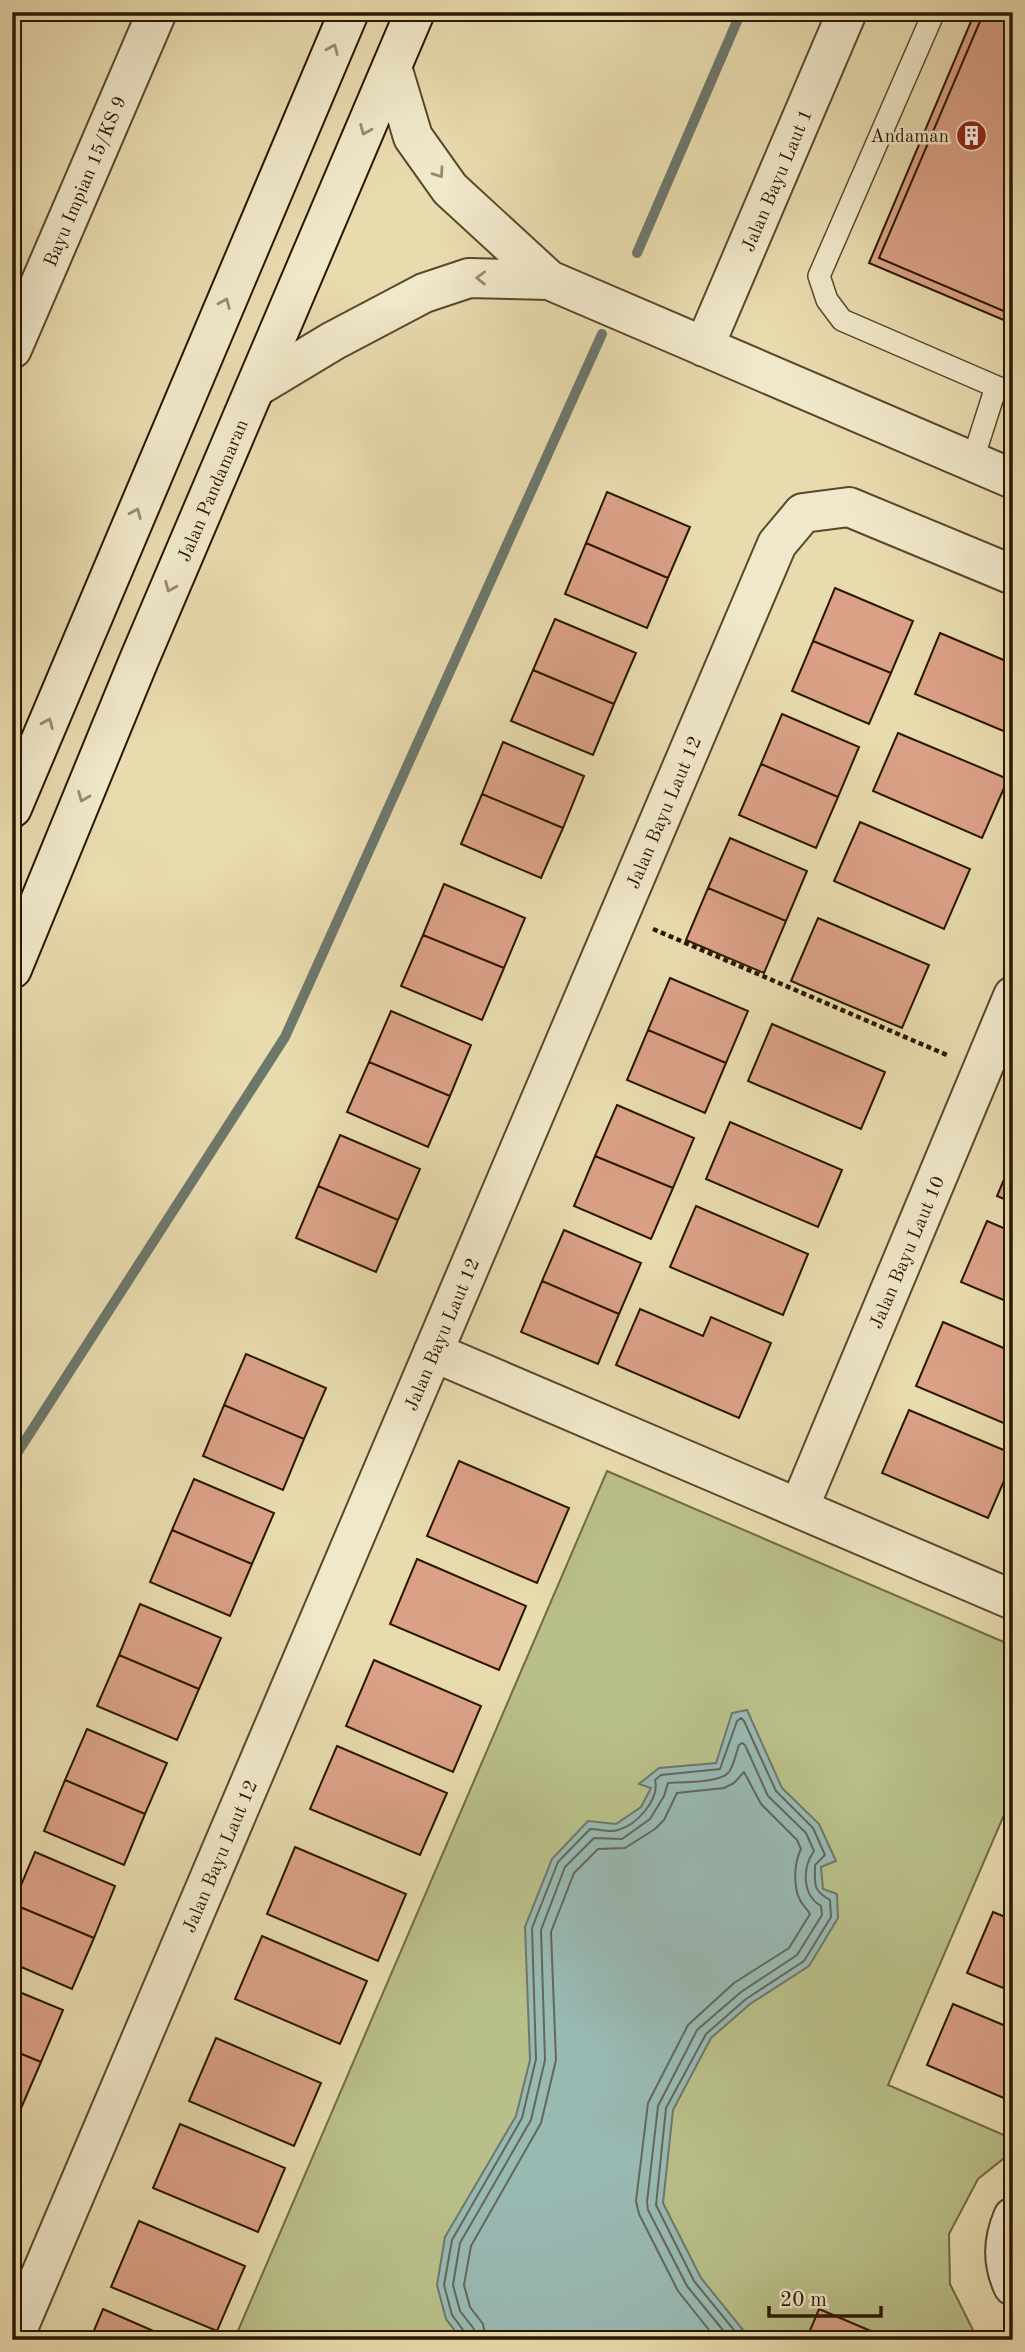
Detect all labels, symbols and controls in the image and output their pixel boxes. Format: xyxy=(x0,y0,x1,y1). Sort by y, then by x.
one-way arrow xyxy=(325,44,339,56)
street label: Bayu Impian 15/KS 9 xyxy=(42,94,131,270)
street label: Jalan Bayu Laut 1 xyxy=(740,107,817,255)
building icon: Andaman xyxy=(955,118,989,152)
one-way arrow xyxy=(359,123,373,135)
place label: Andaman xyxy=(870,128,949,147)
one-way arrow xyxy=(431,165,443,178)
one-way arrow xyxy=(475,270,486,286)
one-way arrow xyxy=(216,298,230,310)
street label: Jalan Pandamaran xyxy=(176,417,253,565)
one-way arrow xyxy=(128,508,142,520)
one-way arrow xyxy=(164,580,178,592)
one-way arrow xyxy=(40,717,54,730)
street label: Jalan Bayu Laut 12 xyxy=(625,734,706,892)
one-way arrow xyxy=(77,790,91,802)
street label: Jalan Bayu Laut 10 xyxy=(868,1174,949,1332)
street label: Jalan Bayu Laut 12 xyxy=(403,1256,484,1414)
street label: Jalan Bayu Laut 12 xyxy=(181,1778,262,1936)
scale bar xyxy=(769,2275,881,2319)
text: 20 m xyxy=(780,2290,827,2311)

